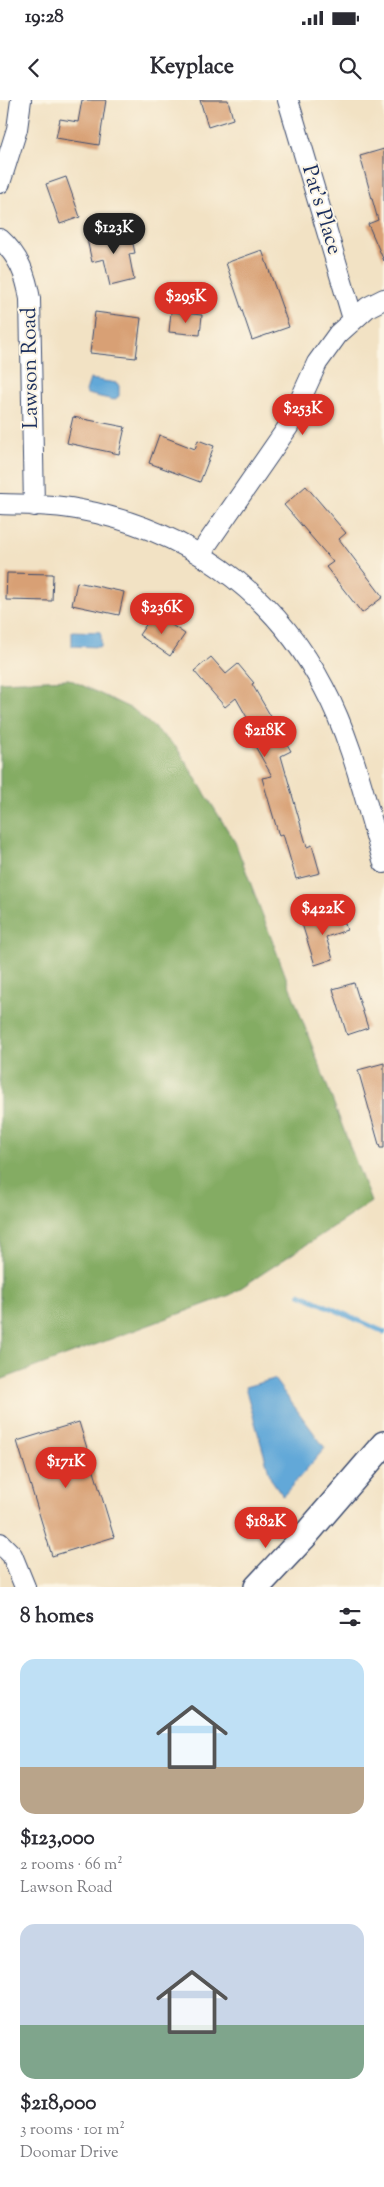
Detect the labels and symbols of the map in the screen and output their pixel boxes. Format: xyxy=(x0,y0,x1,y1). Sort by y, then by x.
street label: Pat's Place xyxy=(293,162,349,258)
pin: $123K xyxy=(79,212,149,255)
pin: $295K xyxy=(151,282,221,324)
street label: Lawson Road xyxy=(15,307,47,429)
pin: $253K xyxy=(268,394,338,436)
pin: $236K xyxy=(127,592,197,635)
pin: $218K xyxy=(230,716,300,758)
pin: $422K xyxy=(288,894,358,936)
pin: $171K xyxy=(31,1446,101,1489)
pin: $182K xyxy=(231,1506,301,1549)

